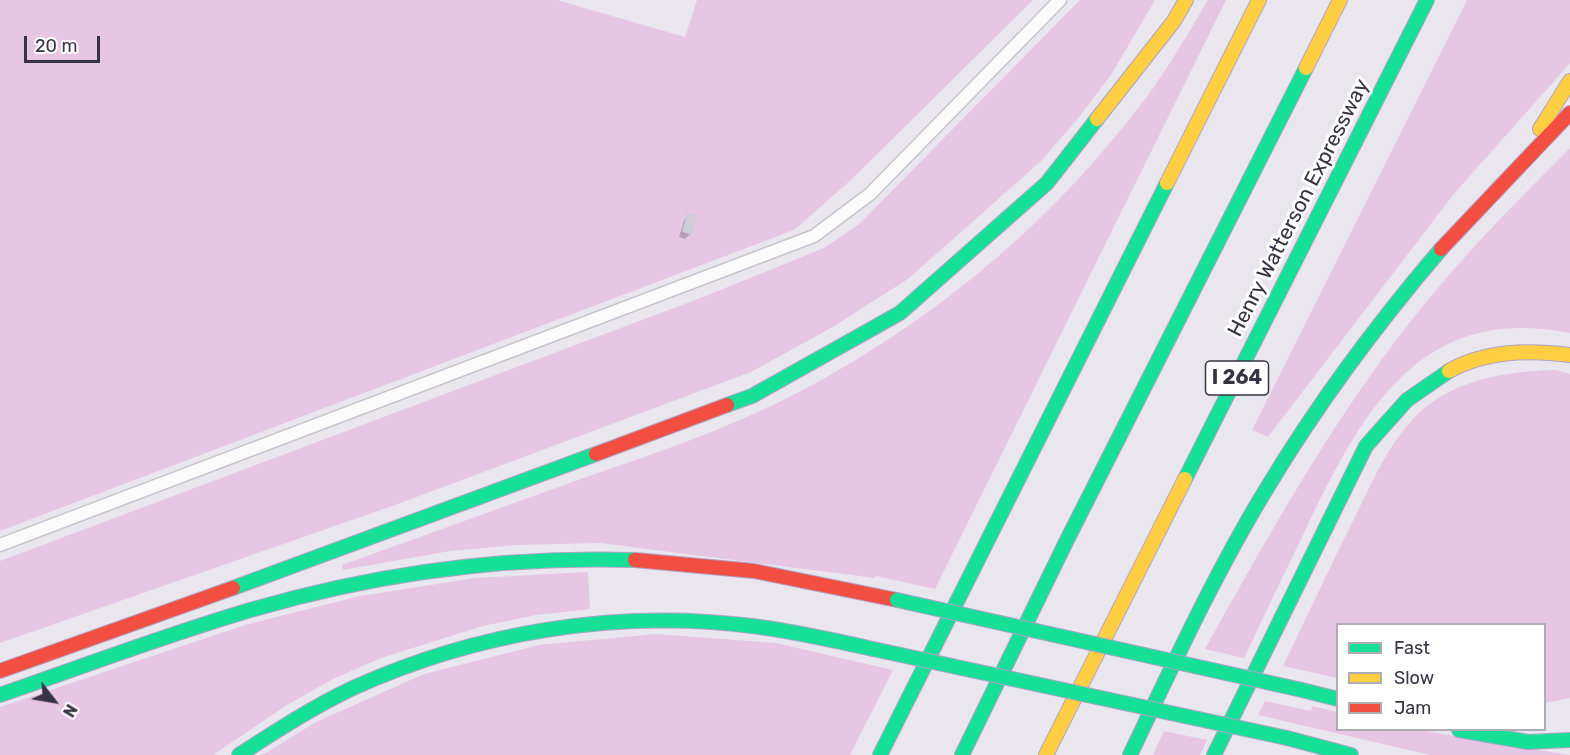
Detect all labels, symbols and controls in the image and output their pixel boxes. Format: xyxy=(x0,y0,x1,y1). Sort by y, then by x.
scale bar xyxy=(27,24,104,62)
text: 20 m xyxy=(35,35,77,57)
street label: Henry Watterson Expressway xyxy=(1223,75,1375,341)
road number: I 264 xyxy=(1206,361,1268,395)
legend xyxy=(1336,623,1546,731)
text: Fast xyxy=(1394,637,1430,659)
text: Slow xyxy=(1394,667,1434,689)
north arrow xyxy=(24,671,84,731)
text: Jam xyxy=(1394,697,1431,719)
text: N xyxy=(59,701,81,720)

